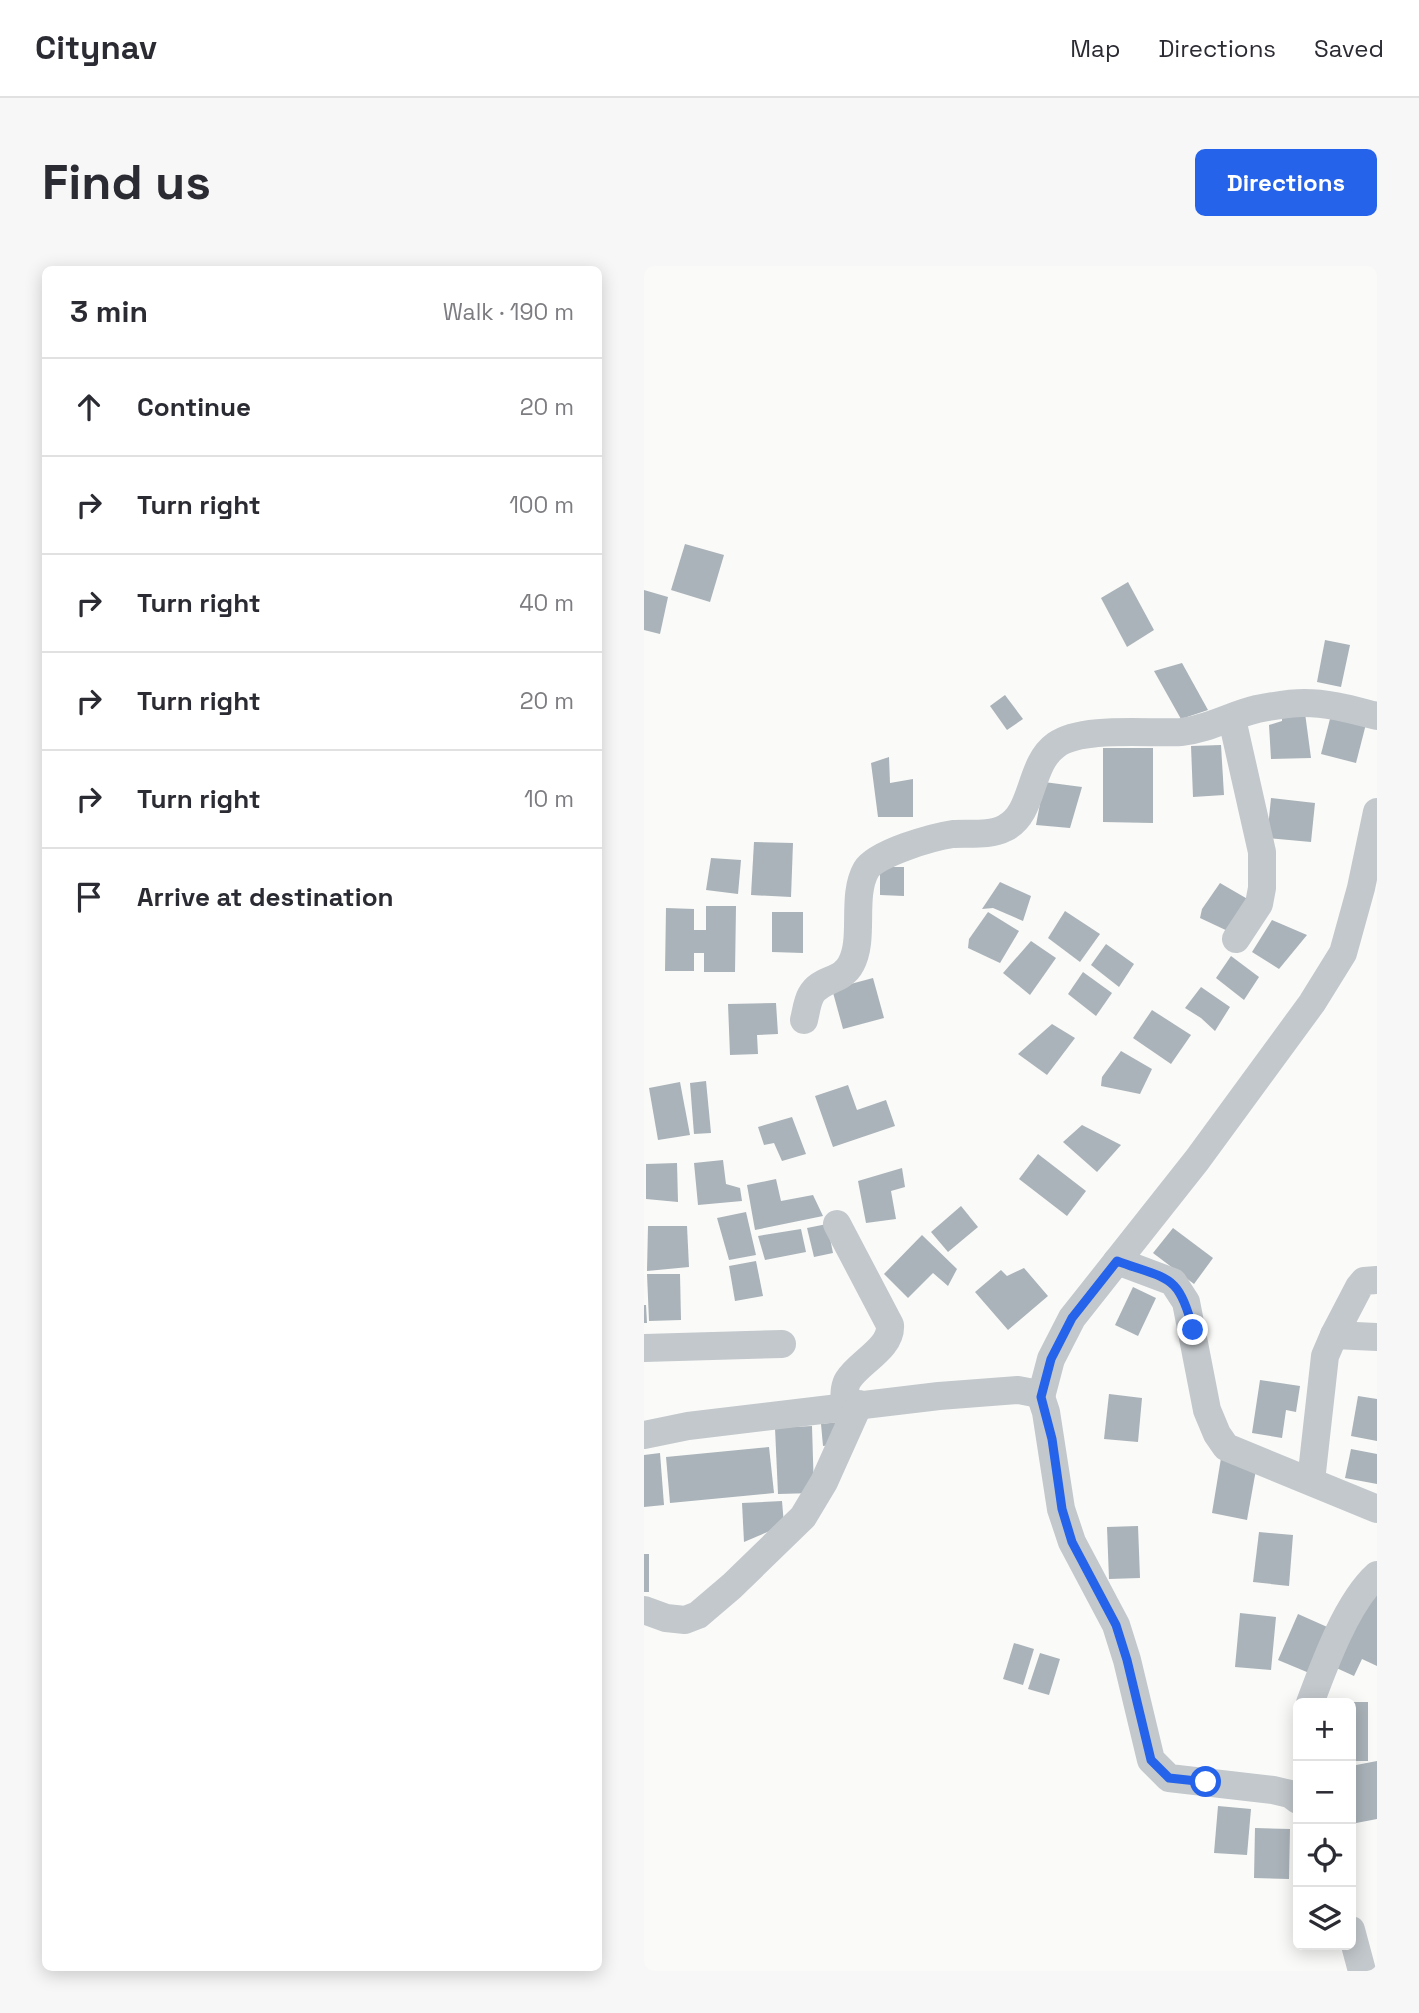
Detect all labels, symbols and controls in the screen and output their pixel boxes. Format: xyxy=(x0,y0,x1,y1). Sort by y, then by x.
text: Citynav xyxy=(35,27,157,69)
text: Map xyxy=(1070,33,1120,64)
text: Directions xyxy=(1158,33,1276,64)
text: Saved xyxy=(1314,33,1384,64)
button: Directions xyxy=(1195,149,1377,216)
text: Find us xyxy=(42,151,211,213)
text: 3 min xyxy=(70,292,148,331)
text: Walk · 190 m xyxy=(443,297,574,327)
icon: ahead xyxy=(70,388,108,426)
text: Continue xyxy=(137,390,251,424)
text: 20 m xyxy=(520,392,574,422)
icon: right xyxy=(70,486,108,524)
text: Turn right xyxy=(137,488,261,522)
text: 100 m xyxy=(509,490,574,520)
icon: right xyxy=(70,584,108,622)
text: Turn right xyxy=(137,586,261,620)
text: 40 m xyxy=(519,588,574,618)
icon: right xyxy=(70,682,108,720)
text: Turn right xyxy=(137,684,261,718)
text: 20 m xyxy=(520,686,574,716)
icon: right xyxy=(70,780,108,818)
text: Turn right xyxy=(137,782,261,816)
text: 10 m xyxy=(524,784,574,814)
icon: arrive xyxy=(70,878,108,916)
text: Arrive at destination xyxy=(137,880,394,914)
route end xyxy=(1177,1314,1208,1345)
map controls xyxy=(1293,1698,1356,1950)
button: + xyxy=(1293,1698,1356,1761)
button: − xyxy=(1293,1761,1356,1824)
route start xyxy=(1190,1766,1221,1797)
button: locate xyxy=(1293,1824,1356,1887)
button: layers xyxy=(1293,1887,1356,1950)

